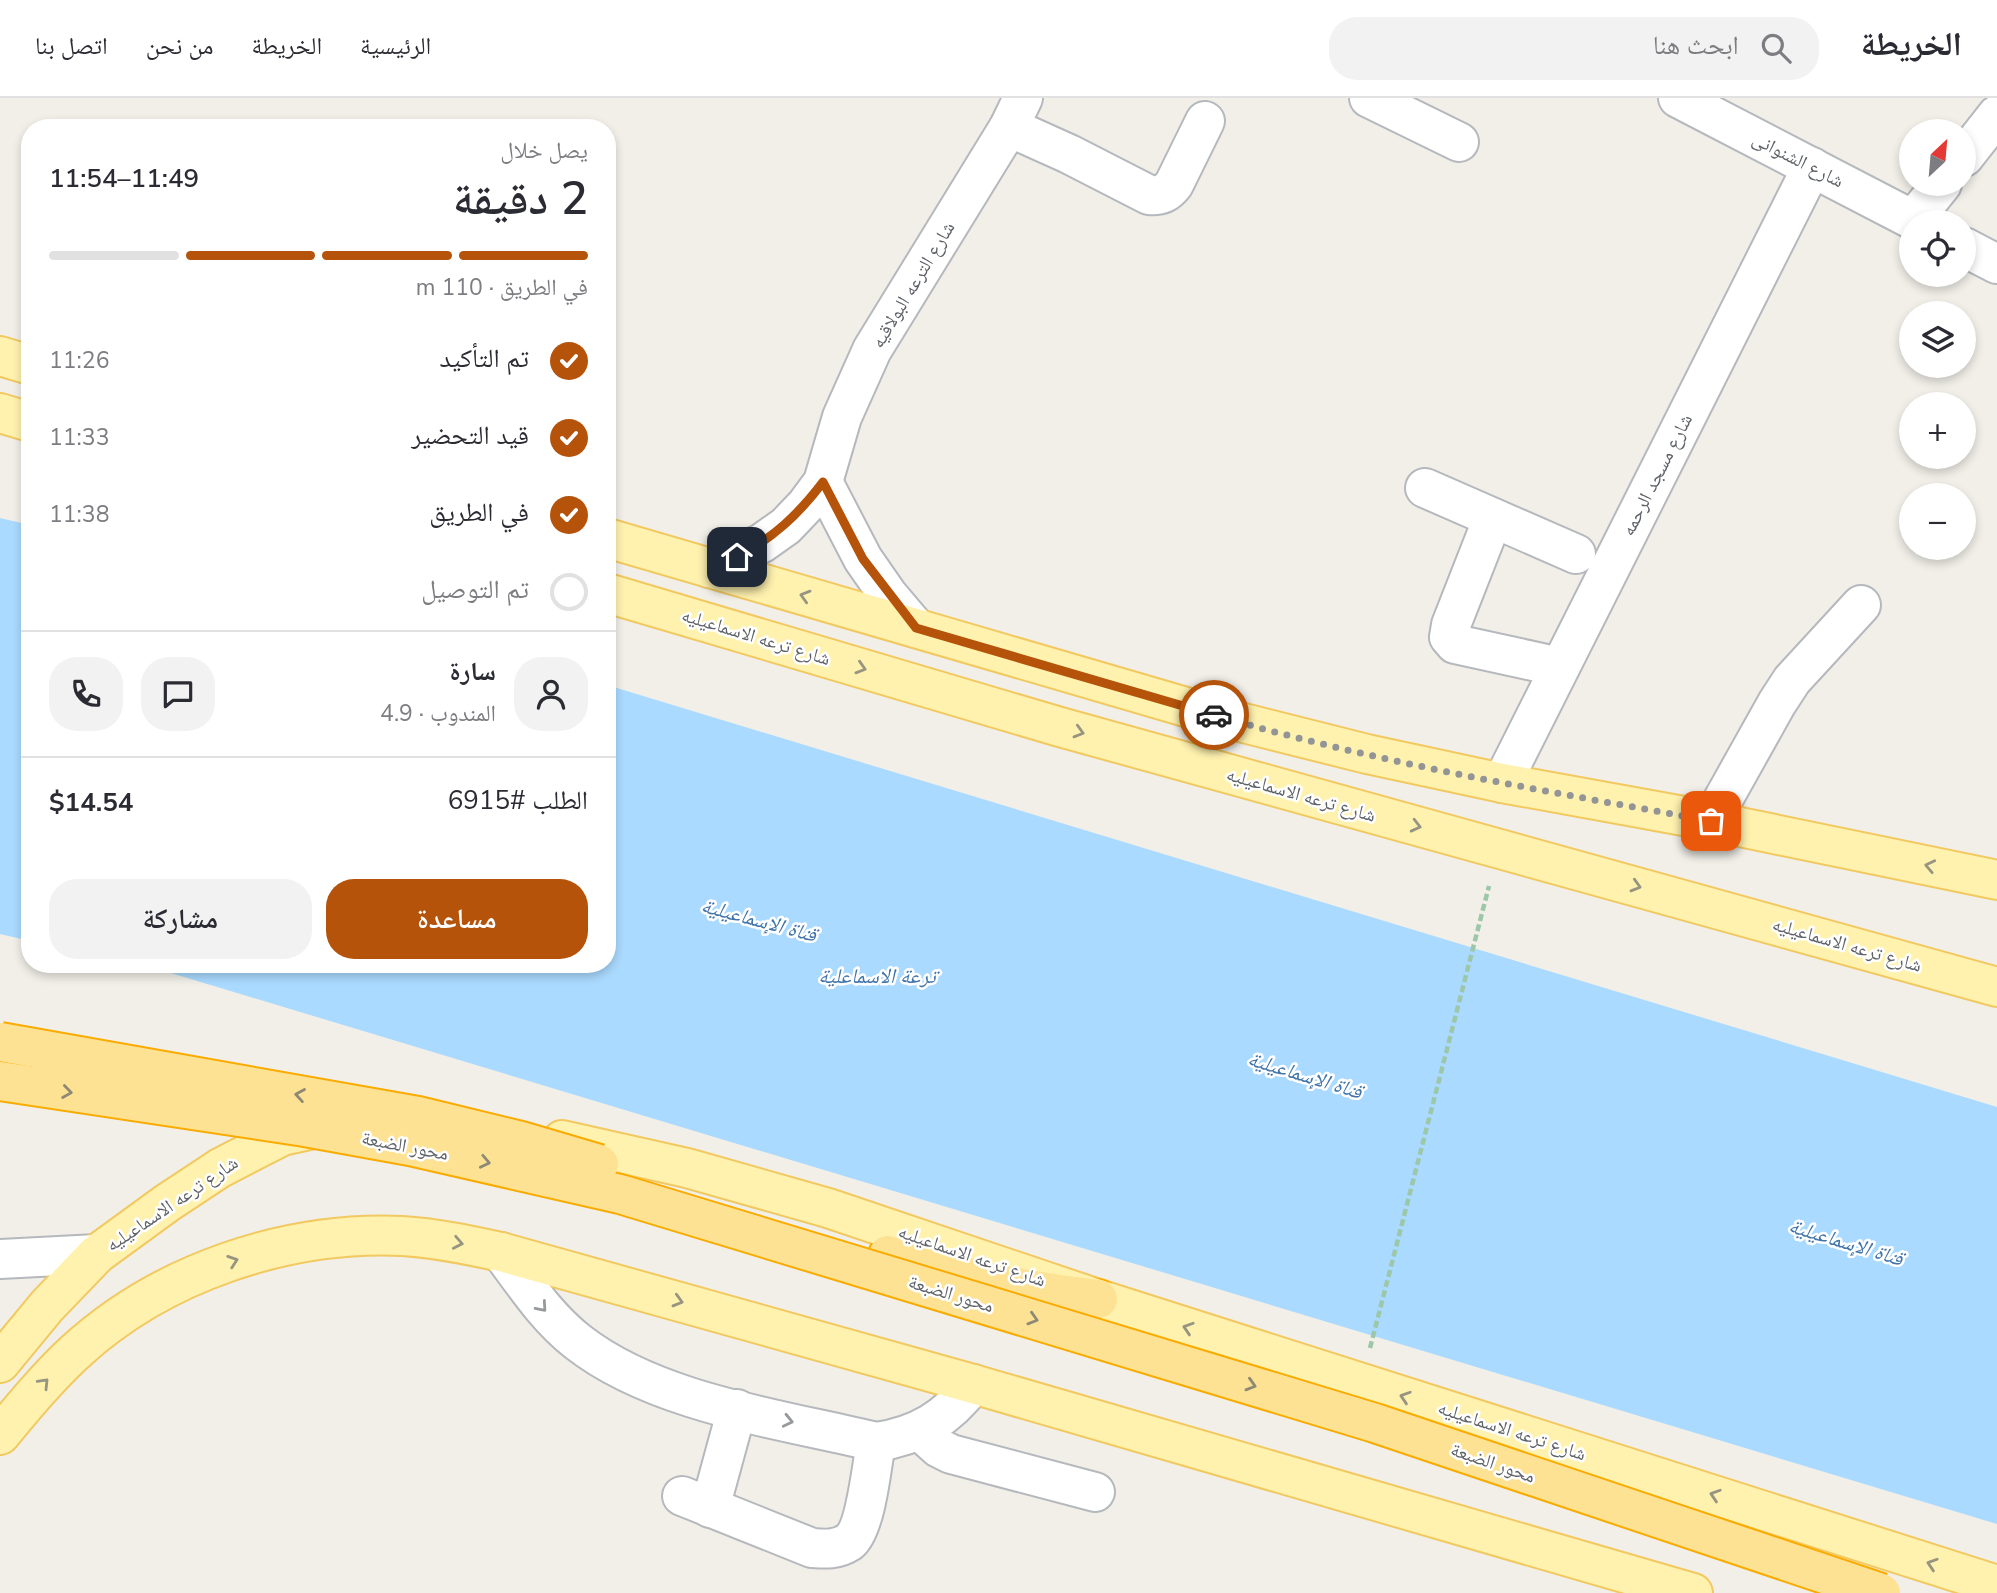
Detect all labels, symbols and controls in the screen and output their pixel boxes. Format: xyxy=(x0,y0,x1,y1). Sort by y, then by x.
search box xyxy=(1329,17,1819,80)
text: الخريطة xyxy=(1861,22,1962,67)
text: ابحث هنا xyxy=(1653,28,1739,63)
icon: search xyxy=(1757,29,1795,67)
text: اتصل بنا xyxy=(35,30,108,62)
text: من نحن xyxy=(146,30,213,62)
text: الخريطة xyxy=(251,30,322,62)
text: الرئيسية xyxy=(360,30,431,62)
north arrow xyxy=(1899,119,1976,196)
map controls xyxy=(1899,119,1976,560)
street label: شارع الشنوانى xyxy=(1748,126,1848,194)
text: يصل خلال xyxy=(500,135,588,166)
text: 11:49–11:54 xyxy=(49,161,199,196)
text: 2 دقيقة xyxy=(453,167,588,230)
button: locate xyxy=(1899,210,1976,287)
street label: شارع الترعه البولاقيه xyxy=(865,217,961,353)
text: في الطريق · 110 m xyxy=(416,272,588,303)
button: layers xyxy=(1899,301,1976,378)
text: تم التأكيد xyxy=(440,341,529,376)
icon: check xyxy=(550,342,588,380)
text: 11:26 xyxy=(49,345,109,376)
button: + xyxy=(1899,392,1976,469)
street label: شارع مسجد الرحمه xyxy=(1615,410,1699,540)
text: قيد التحضير xyxy=(411,418,529,453)
icon: check xyxy=(550,419,588,457)
text: 11:33 xyxy=(49,422,109,453)
button: − xyxy=(1899,483,1976,560)
text: في الطريق xyxy=(429,495,529,530)
icon: check xyxy=(550,496,588,534)
text: 11:38 xyxy=(49,499,109,530)
pin xyxy=(707,527,767,587)
icon: home xyxy=(718,538,756,576)
text: تم التوصيل xyxy=(421,572,529,607)
one-way arrow xyxy=(799,589,811,604)
street label: شارع ترعه الاسماعيليه xyxy=(678,602,834,672)
text: سارة xyxy=(449,654,496,689)
button: phone xyxy=(49,657,123,731)
button: chat xyxy=(141,657,215,731)
button: person xyxy=(514,657,588,731)
one-way arrow xyxy=(854,660,866,675)
courier xyxy=(1179,680,1249,750)
icon: car xyxy=(1195,696,1233,734)
text: المندوب · 4.9 xyxy=(380,698,496,729)
one-way arrow xyxy=(1073,724,1085,739)
street label: شارع ترعه الاسماعيليه xyxy=(1223,761,1379,829)
text: الطلب #6915 xyxy=(448,783,588,818)
text: $14.54 xyxy=(49,785,133,820)
pin xyxy=(1681,791,1741,851)
icon: bag xyxy=(1692,802,1730,840)
one-way arrow xyxy=(1410,818,1422,832)
one-way arrow xyxy=(1924,860,1936,875)
one-way arrow xyxy=(1629,877,1641,892)
button: مشاركة xyxy=(49,879,312,959)
button: مساعدة xyxy=(326,879,588,959)
water label: قناة الإسماعيلية xyxy=(698,891,823,950)
street label: شارع ترعه الاسماعيليه xyxy=(1769,911,1925,979)
water label: ترعة الاسماعلية xyxy=(818,962,941,990)
water label: قناة الإسماعيلية xyxy=(1244,1044,1369,1107)
one-way arrow xyxy=(61,1085,73,1100)
one-way arrow xyxy=(294,1088,306,1103)
street label: محور الضبعة xyxy=(359,1125,451,1167)
street label: شارع ترعه الاسماعيليه xyxy=(101,1150,243,1258)
one-way arrow xyxy=(479,1153,491,1168)
water label: قناة الإسماعيلية xyxy=(1785,1211,1910,1274)
street label: شارع ترعه الاسماعيليه xyxy=(895,1219,1049,1293)
one-way arrow xyxy=(452,1235,464,1250)
one-way arrow xyxy=(227,1255,239,1269)
street label: محور الضبعة xyxy=(905,1269,997,1319)
one-way arrow xyxy=(671,1293,683,1308)
one-way arrow xyxy=(534,1298,546,1311)
one-way arrow xyxy=(1027,1311,1039,1326)
one-way arrow xyxy=(1183,1321,1195,1336)
one-way arrow xyxy=(1244,1377,1256,1392)
one-way arrow xyxy=(36,1378,49,1391)
one-way arrow xyxy=(1399,1391,1412,1405)
street label: شارع ترعه الاسماعيليه xyxy=(1435,1395,1589,1467)
one-way arrow xyxy=(782,1413,794,1427)
street label: محور الضبعة xyxy=(1447,1436,1539,1490)
one-way arrow xyxy=(1709,1489,1721,1504)
one-way arrow xyxy=(1926,1558,1938,1573)

